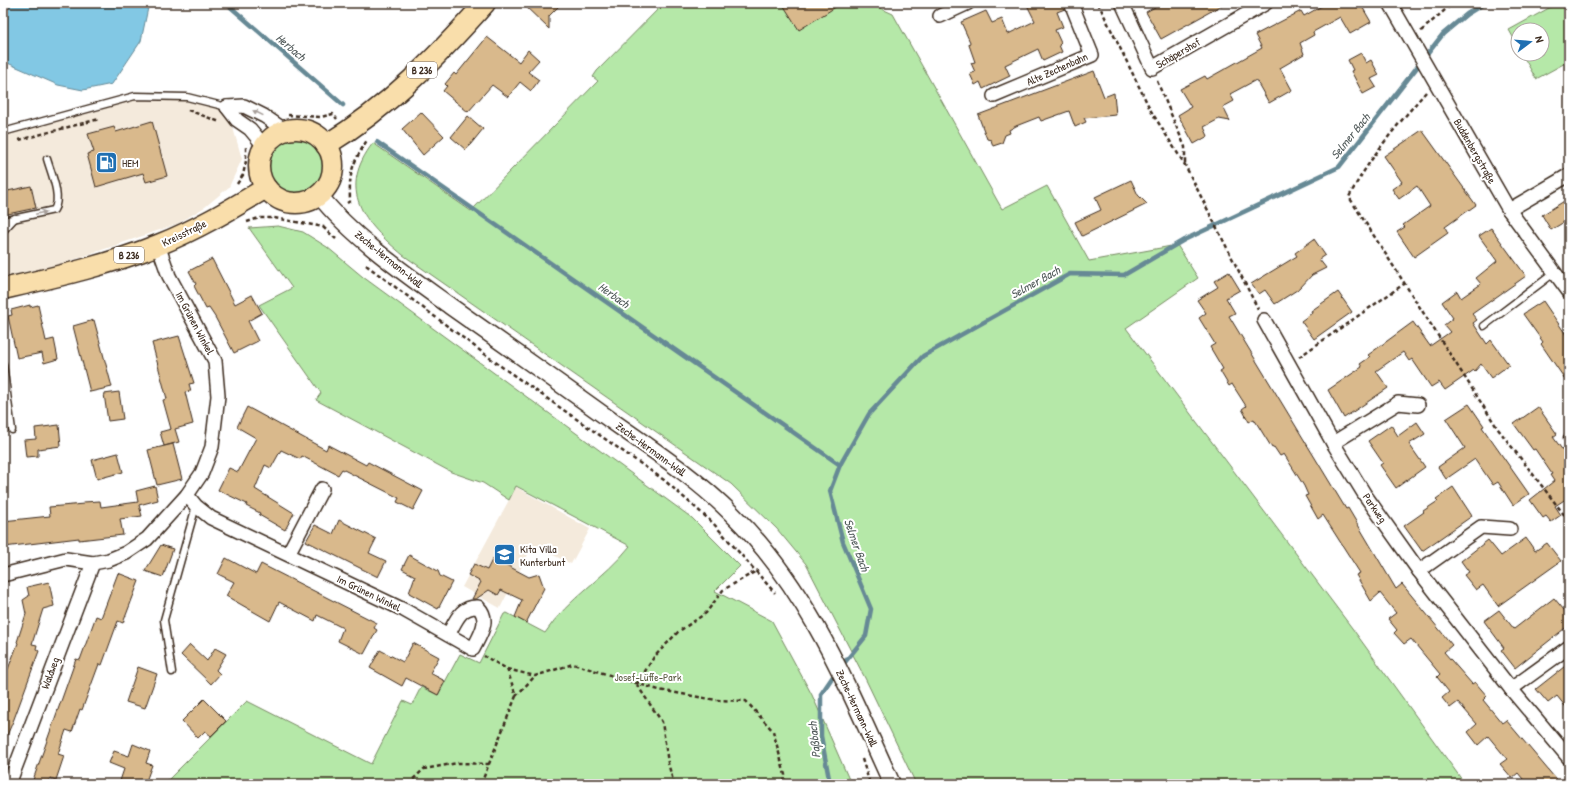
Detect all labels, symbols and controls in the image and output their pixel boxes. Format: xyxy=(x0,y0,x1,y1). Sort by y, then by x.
north arrow xyxy=(1510,22,1550,62)
water label: Herbach xyxy=(272,29,310,65)
text: N xyxy=(1532,34,1547,44)
street label: Schäpershof xyxy=(1153,35,1203,71)
street label: Alte Zechenbahn xyxy=(1024,49,1090,89)
road number: B 236 xyxy=(407,62,437,78)
water label: Selmer Bach xyxy=(1326,109,1374,162)
one-way arrow xyxy=(252,110,264,116)
street label: Buddenbergstraße xyxy=(1451,116,1500,187)
fuel station icon: HEM xyxy=(94,150,120,176)
place label: HEM xyxy=(122,156,139,170)
one-way arrow xyxy=(35,209,47,215)
street label: Kreisstraße xyxy=(159,216,209,250)
street label: Zeche-Hermann-Wall xyxy=(352,227,426,291)
road number: B 236 xyxy=(114,247,144,263)
water label: Selmer Bach xyxy=(1007,261,1064,303)
water label: Herbach xyxy=(595,278,634,312)
street label: Im Grünen Winkel xyxy=(173,289,218,357)
street label: Zeche-Hermann-Wall xyxy=(613,419,689,479)
street label: Parkweg xyxy=(1360,491,1390,526)
water label: Selmer Bach xyxy=(840,517,874,574)
school or university icon: Kita Villa Kunterbunt xyxy=(491,542,517,568)
place label: Kita Villa Kunterbunt xyxy=(520,542,565,569)
street label: Im Grünen Winkel xyxy=(335,571,403,615)
street label: Waldweg xyxy=(38,655,62,691)
street label: Zeche-Hermann-Wall xyxy=(833,667,881,749)
park label: Josef-Lüffe-Park xyxy=(614,670,682,684)
water label: Paßbach xyxy=(804,720,824,759)

